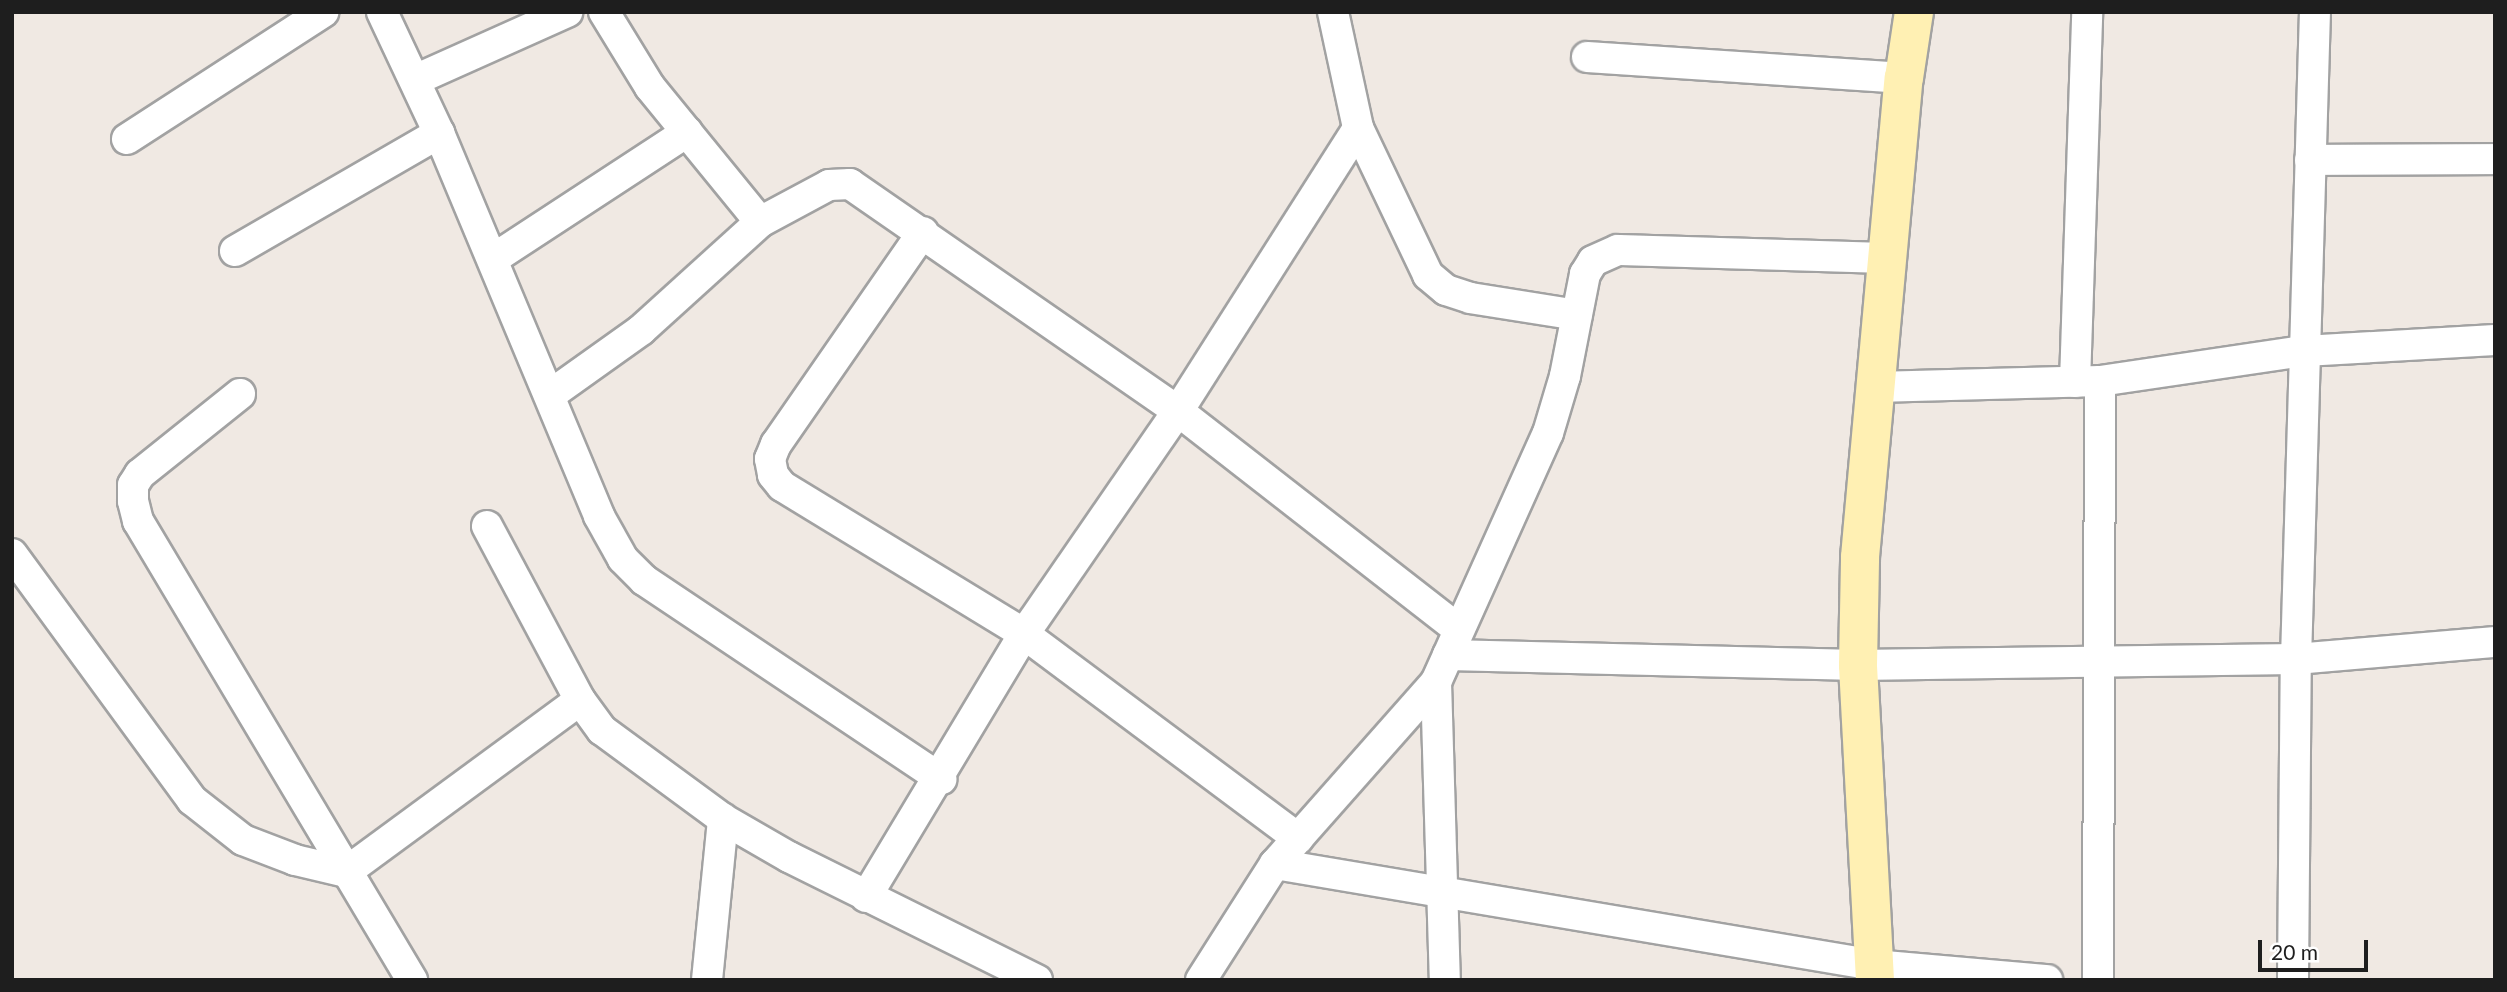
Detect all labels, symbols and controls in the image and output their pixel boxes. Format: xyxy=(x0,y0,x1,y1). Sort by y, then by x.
scale bar xyxy=(2262,926,2372,970)
text: 20 m xyxy=(2271,939,2318,964)

